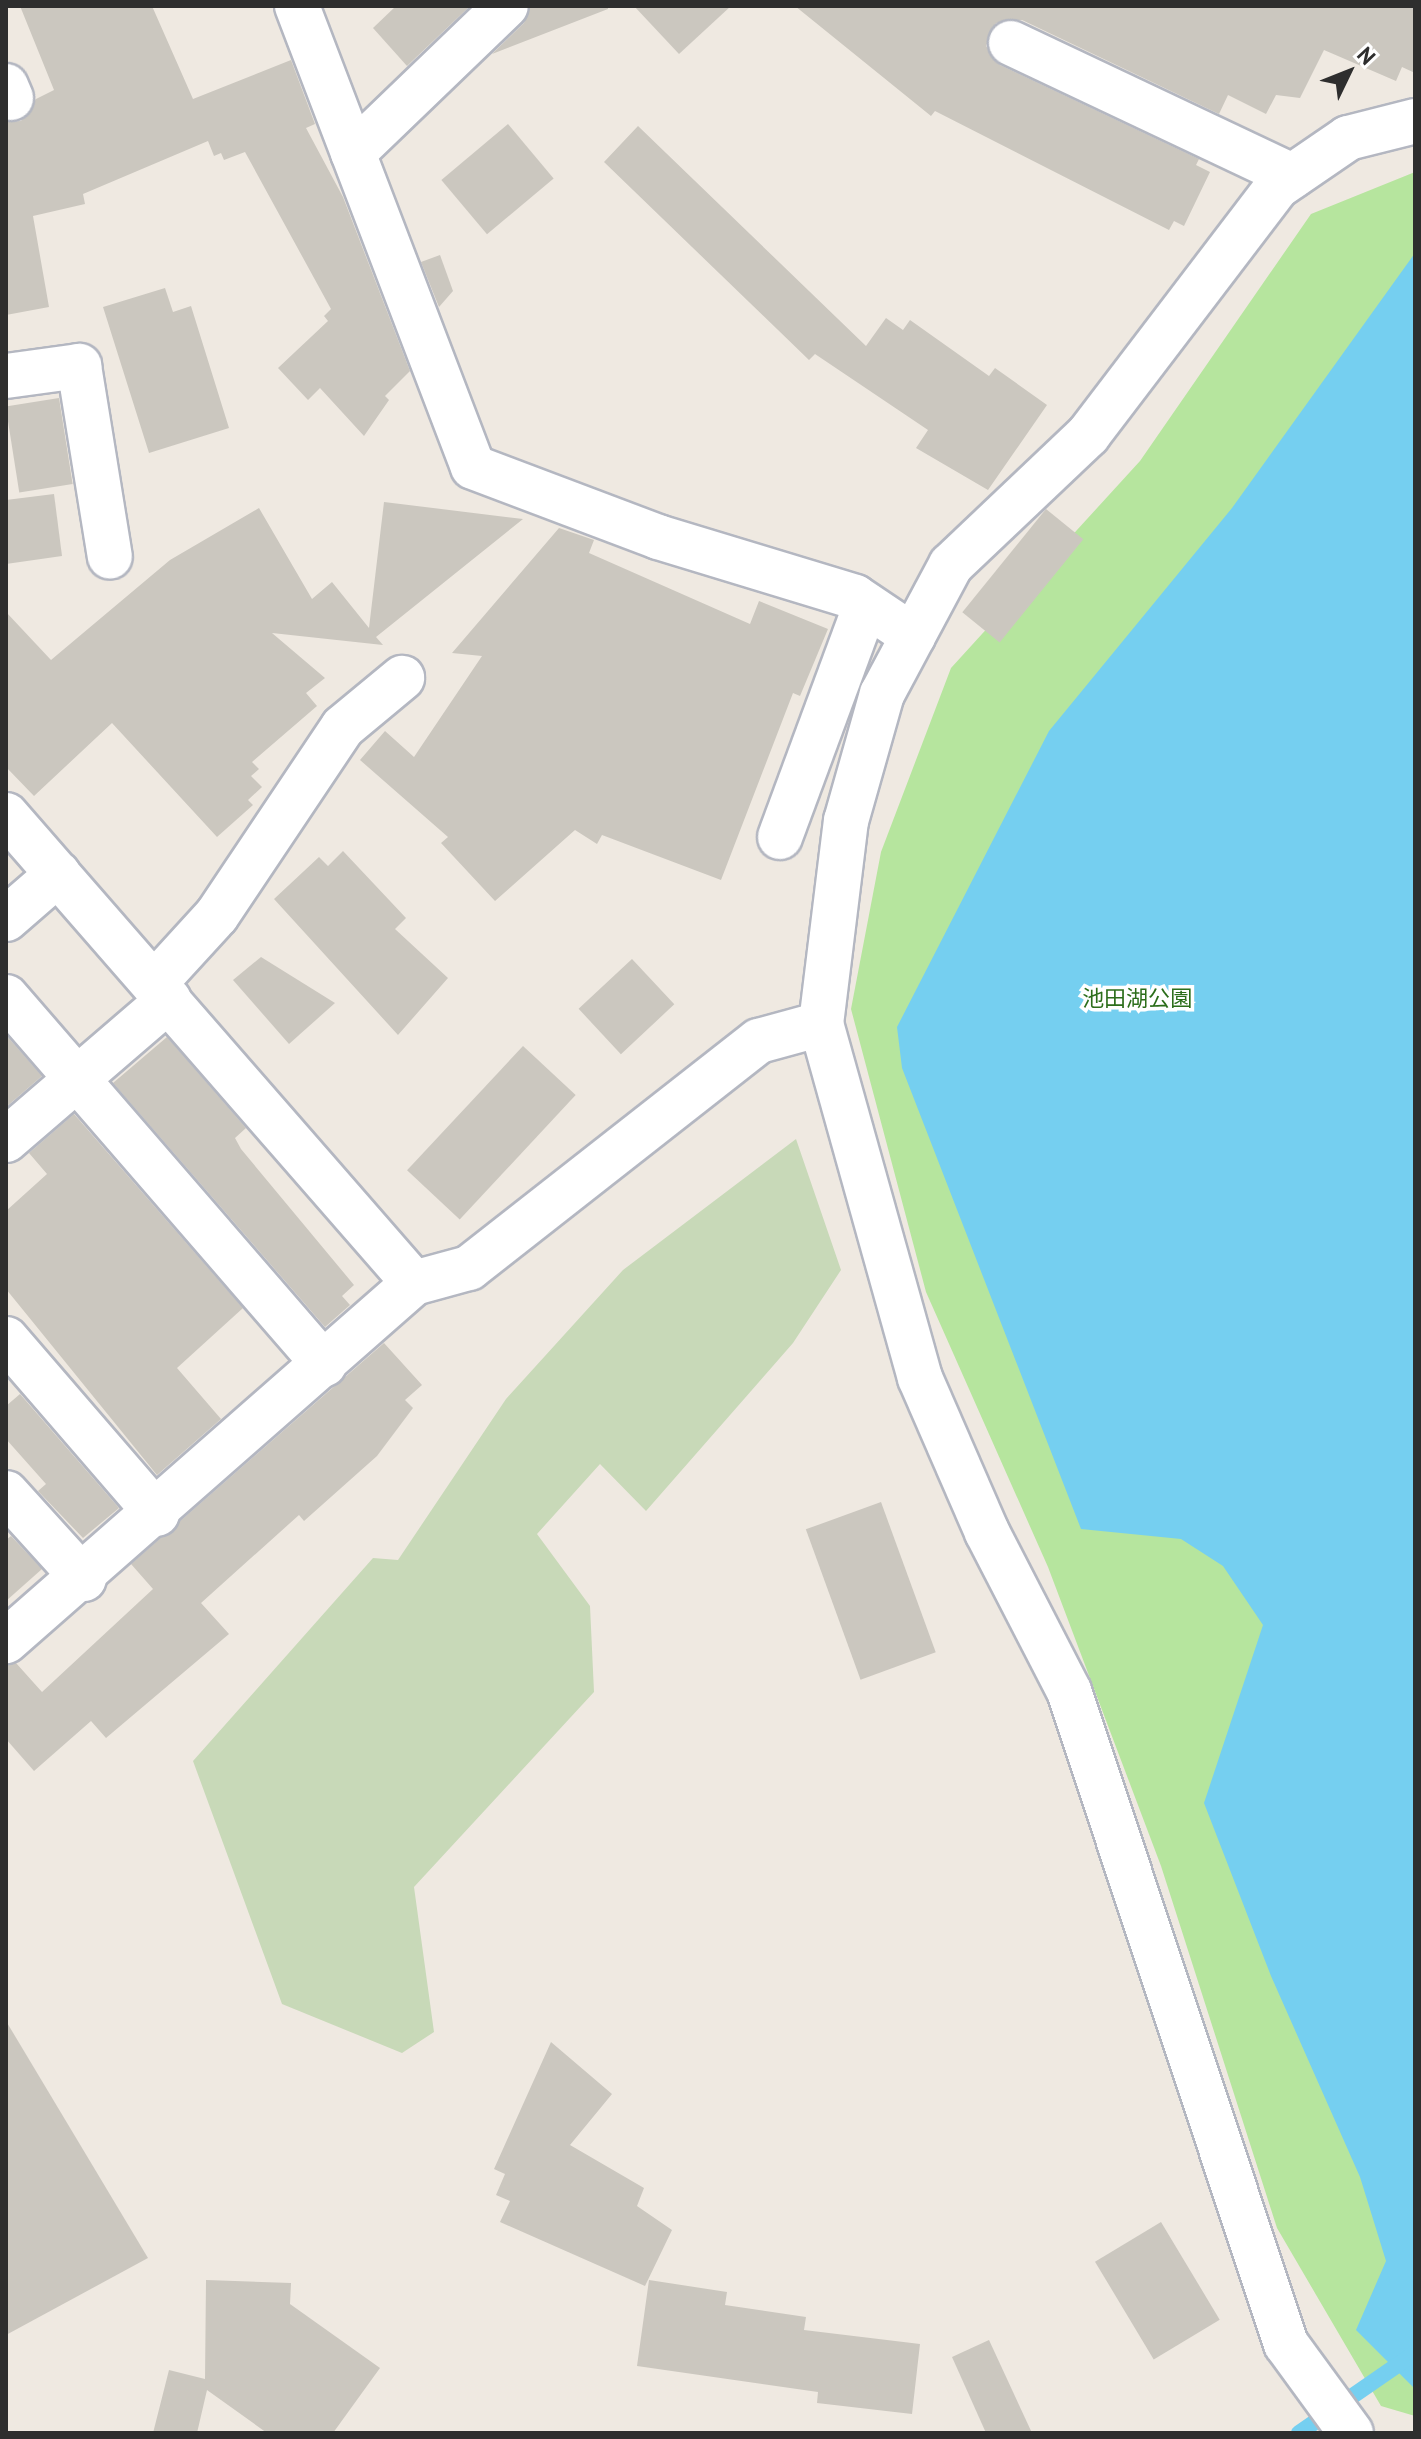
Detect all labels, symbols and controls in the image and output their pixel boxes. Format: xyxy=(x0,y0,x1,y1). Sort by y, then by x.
north arrow xyxy=(1309,32,1389,112)
text: N xyxy=(1351,41,1382,70)
park label: 池田湖公園 xyxy=(1082,986,1192,1012)

